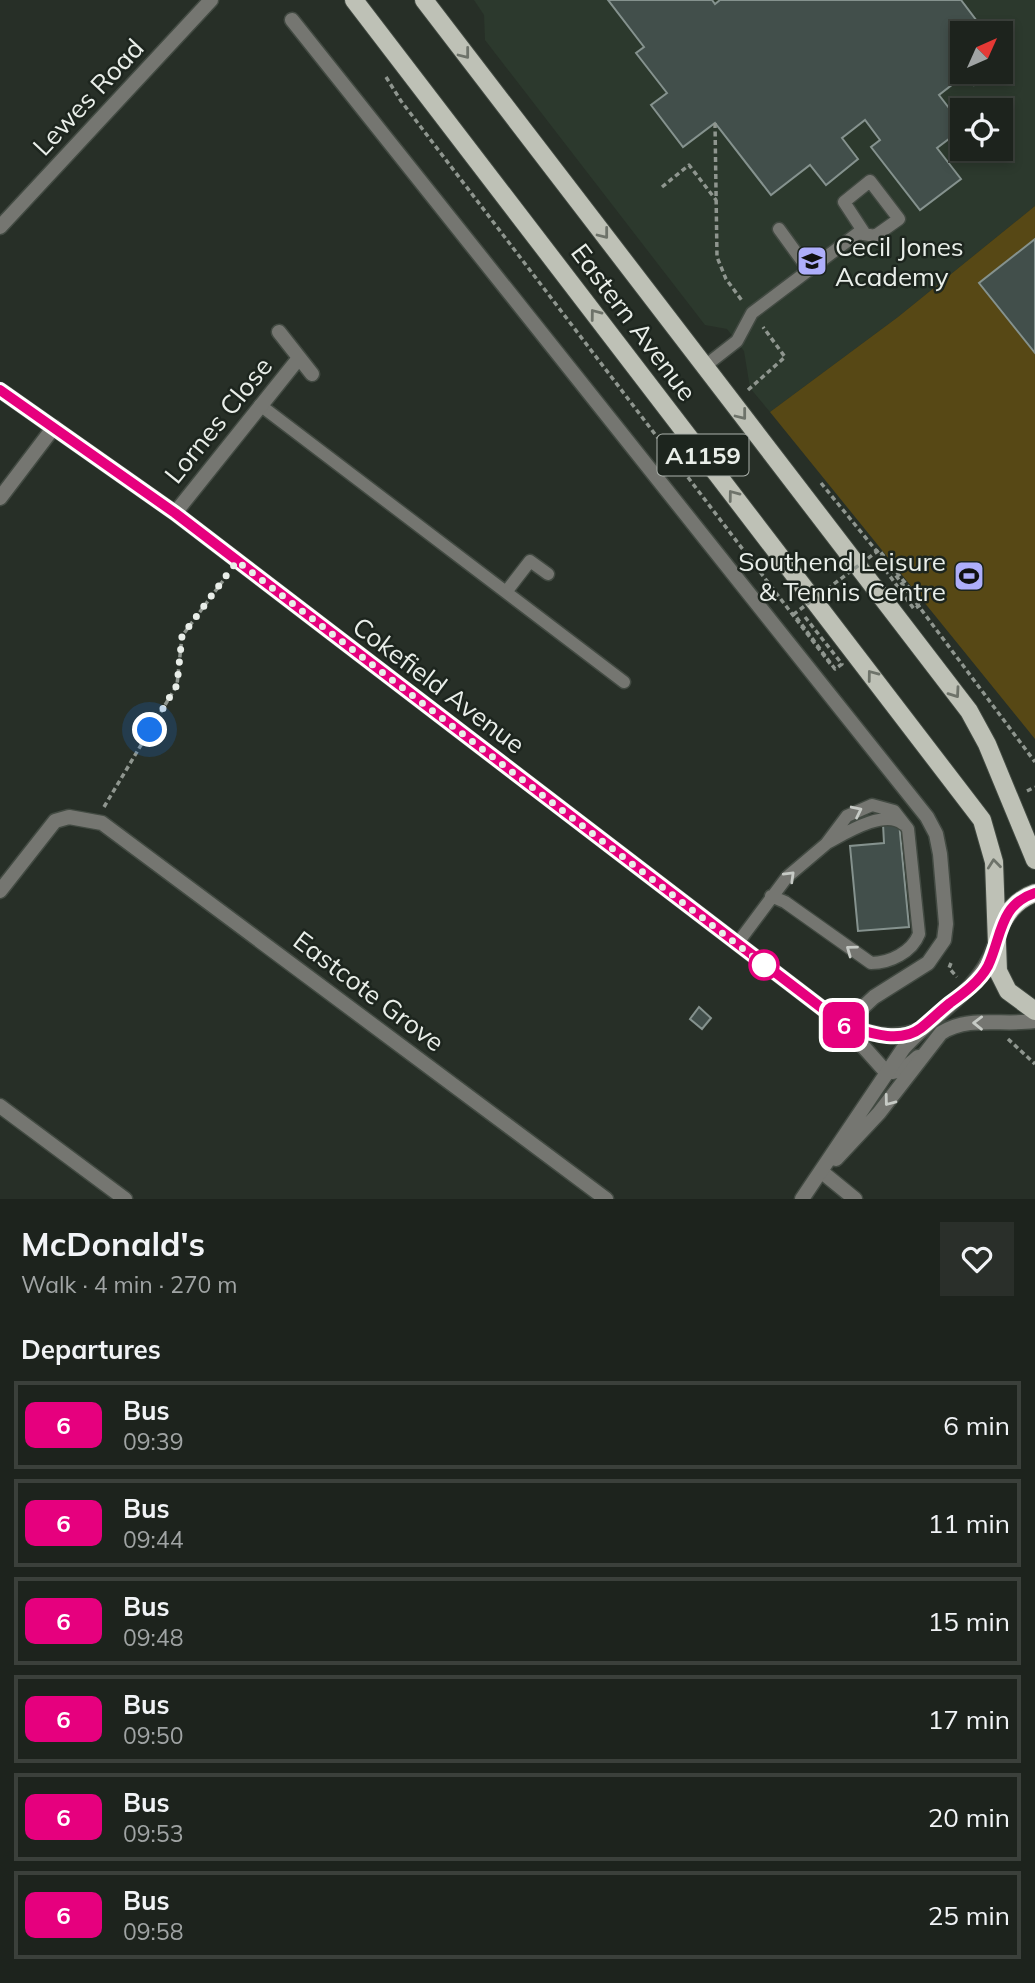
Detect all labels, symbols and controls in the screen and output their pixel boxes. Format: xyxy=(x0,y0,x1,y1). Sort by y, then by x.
north arrow xyxy=(950,21,1013,84)
map controls xyxy=(950,21,1013,161)
street label: Lewes Road xyxy=(25,32,151,162)
one-way arrow xyxy=(457,46,470,59)
button: locate xyxy=(950,98,1013,161)
one-way arrow xyxy=(595,227,608,239)
place label: Cecil Jones Academy xyxy=(835,230,964,293)
street label: Eastern Avenue xyxy=(564,237,704,407)
school or university icon: Cecil Jones Academy xyxy=(795,244,829,278)
one-way arrow xyxy=(591,310,603,322)
street label: Lornes Close xyxy=(157,350,279,490)
one-way arrow xyxy=(734,407,747,420)
road number: A1159 xyxy=(658,434,748,476)
one-way arrow xyxy=(729,490,742,503)
place label: Southend Leisure & Tennis Centre xyxy=(738,545,946,608)
sports icon: Southend Leisure & Tennis Centre xyxy=(952,559,986,593)
street label: Cokefield Avenue xyxy=(346,609,532,761)
one-way arrow xyxy=(867,671,880,683)
one-way arrow xyxy=(947,685,960,698)
your location xyxy=(132,712,167,747)
one-way arrow xyxy=(850,805,862,819)
one-way arrow xyxy=(986,858,1001,870)
one-way arrow xyxy=(781,872,794,885)
street label: Eastcote Grove xyxy=(287,924,451,1058)
one-way arrow xyxy=(846,946,859,959)
unlabelled marker xyxy=(749,950,779,980)
line badge: 6 xyxy=(821,1002,867,1048)
text: 6 xyxy=(837,1010,851,1040)
one-way arrow xyxy=(972,1015,983,1031)
one-way arrow xyxy=(884,1093,897,1106)
button: heart xyxy=(940,1222,1014,1296)
text: McDonald's xyxy=(21,1223,205,1264)
text: Walk · 4 min · 270 m xyxy=(21,1270,238,1299)
text: Departures xyxy=(21,1333,161,1366)
text: Bus xyxy=(123,1394,169,1427)
text: 6 min xyxy=(943,1409,1010,1442)
text: 6 xyxy=(56,1410,71,1440)
text: 09:39 xyxy=(123,1427,183,1456)
text: Bus xyxy=(123,1492,169,1525)
text: 11 min xyxy=(928,1507,1010,1540)
text: 6 xyxy=(56,1508,71,1538)
text: 09:44 xyxy=(123,1525,183,1554)
text: Bus xyxy=(123,1590,169,1623)
text: 15 min xyxy=(928,1605,1010,1638)
text: 6 xyxy=(56,1606,71,1636)
text: 09:48 xyxy=(123,1623,183,1652)
text: Bus xyxy=(123,1688,169,1721)
text: 17 min xyxy=(928,1703,1010,1736)
text: 6 xyxy=(56,1704,71,1734)
text: 09:50 xyxy=(123,1721,183,1750)
text: Bus xyxy=(123,1786,169,1819)
text: 20 min xyxy=(928,1801,1010,1834)
text: 6 xyxy=(56,1802,71,1832)
text: 09:53 xyxy=(123,1819,183,1848)
text: Bus xyxy=(123,1884,169,1917)
text: 25 min xyxy=(928,1899,1010,1932)
text: 6 xyxy=(56,1900,71,1930)
text: 09:58 xyxy=(123,1917,183,1946)

